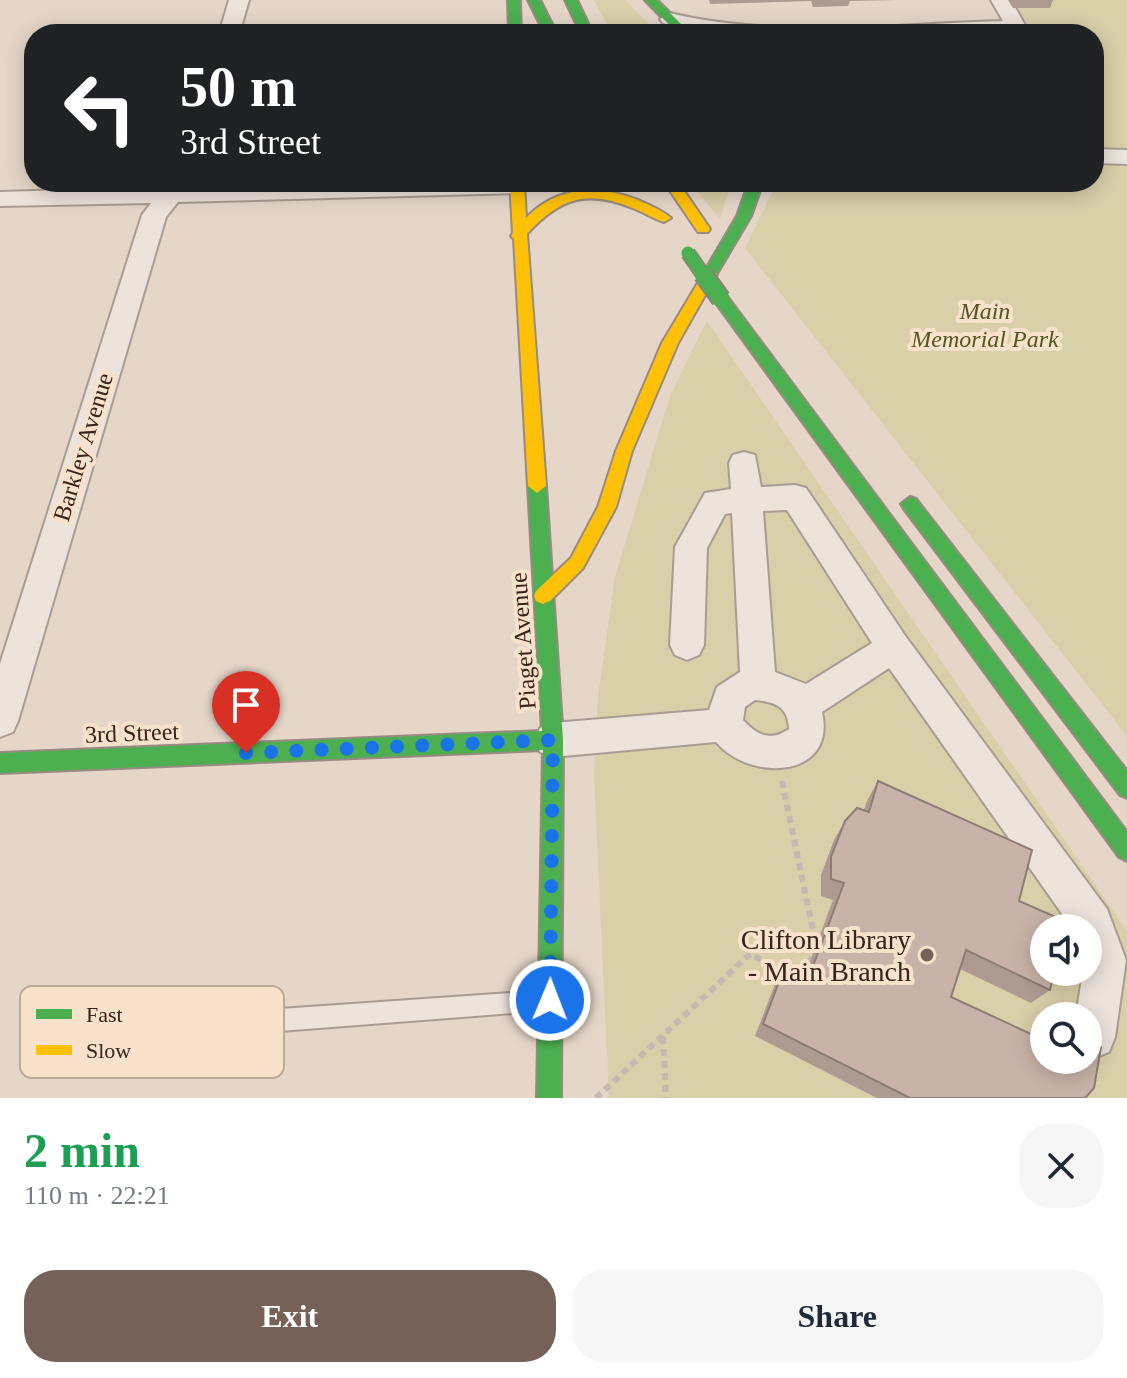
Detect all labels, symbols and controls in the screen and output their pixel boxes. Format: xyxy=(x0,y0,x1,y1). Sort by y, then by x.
icon: left xyxy=(48,56,152,160)
text: 50 m xyxy=(180,56,297,118)
text: 3rd Street xyxy=(180,122,321,162)
park label: Main Memorial Park xyxy=(910,298,1059,352)
street label: Barkley Avenue xyxy=(48,370,118,524)
street label: Piaget Avenue xyxy=(505,571,541,711)
pin xyxy=(212,671,280,753)
icon: arrive xyxy=(224,683,268,727)
street label: 3rd Street xyxy=(85,718,180,748)
map controls xyxy=(1030,914,1102,1074)
button: sound xyxy=(1030,914,1102,986)
place label: Clifton Library - Main Branch xyxy=(741,924,911,987)
marker: Clifton Library - Main Branch xyxy=(918,946,936,964)
position arrow xyxy=(508,958,592,1042)
legend xyxy=(20,986,284,1078)
text: Fast xyxy=(86,1002,123,1027)
button: search xyxy=(1030,1002,1102,1074)
text: Slow xyxy=(86,1038,131,1063)
text: 2 min xyxy=(24,1124,140,1177)
button: close xyxy=(1019,1124,1103,1208)
text: 110 m · 22:21 xyxy=(24,1181,170,1210)
button: Exit xyxy=(24,1270,556,1362)
button: Share xyxy=(572,1270,1103,1362)

